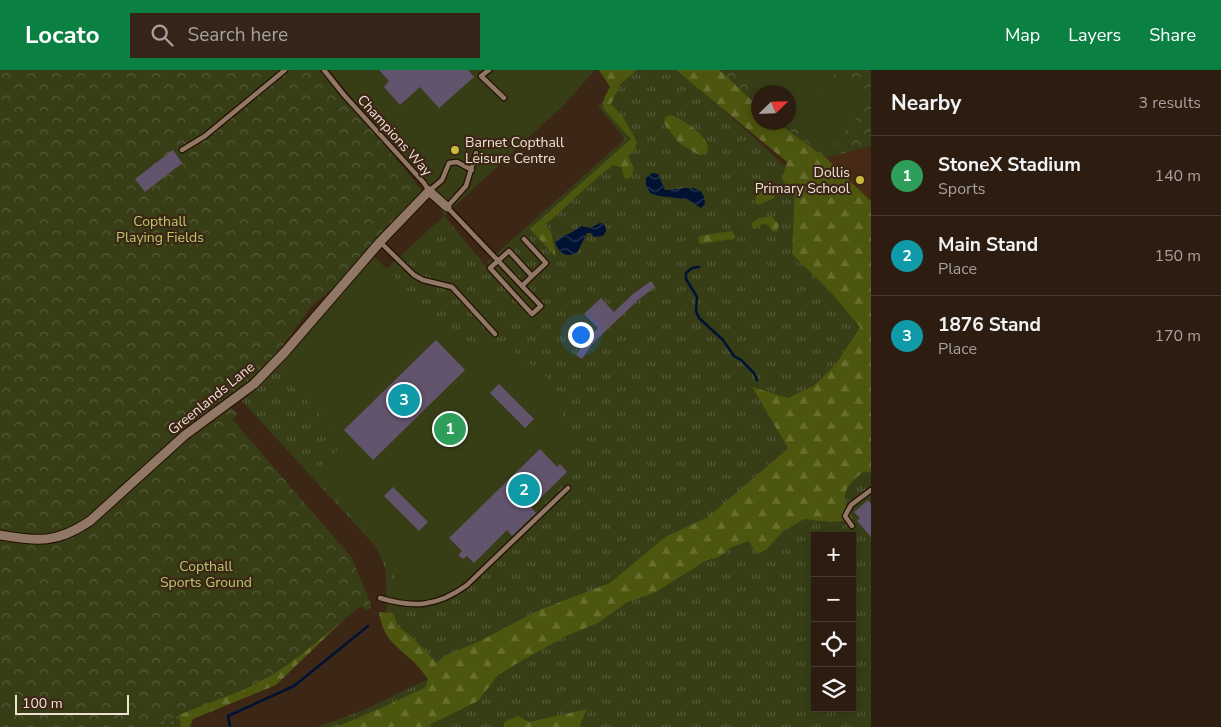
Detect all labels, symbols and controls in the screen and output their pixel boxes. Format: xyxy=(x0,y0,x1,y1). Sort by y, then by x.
search box xyxy=(130,13,480,58)
text: Locato xyxy=(25,19,100,51)
icon: search xyxy=(148,21,176,49)
text: Search here xyxy=(188,22,288,48)
text: Map xyxy=(1005,23,1040,47)
text: Layers xyxy=(1068,23,1121,47)
text: Share xyxy=(1149,23,1196,47)
north arrow xyxy=(751,85,796,130)
text: Nearby xyxy=(891,89,961,117)
street label: Champions Way xyxy=(353,91,437,181)
text: 3 results xyxy=(1139,92,1201,114)
place label: Barnet Copthall Leisure Centre xyxy=(465,133,565,168)
marker: Barnet Copthall Leisure Centre xyxy=(449,144,461,156)
text: StoneX Stadium xyxy=(938,152,1081,178)
place label: Dollis Primary School xyxy=(755,163,851,198)
text: 1 xyxy=(902,165,912,187)
text: 140 m xyxy=(1154,165,1201,187)
marker: Dollis Primary School xyxy=(854,174,866,186)
text: Sports xyxy=(938,178,986,200)
park label: Copthall Playing Fields xyxy=(116,212,204,247)
text: Main Stand xyxy=(938,232,1038,258)
text: 2 xyxy=(902,245,912,267)
text: 150 m xyxy=(1154,245,1201,267)
text: Place xyxy=(938,258,977,280)
text: 1876 Stand xyxy=(938,312,1041,338)
your location xyxy=(568,322,594,348)
text: 3 xyxy=(902,325,912,347)
text: 170 m xyxy=(1154,325,1201,347)
text: Place xyxy=(938,338,977,360)
street label: Greenlands Lane xyxy=(164,358,259,439)
pin: 3 xyxy=(388,381,420,419)
pin: 1 xyxy=(434,410,466,448)
pin: 2 xyxy=(508,471,540,509)
map controls xyxy=(811,532,856,712)
button: + xyxy=(811,532,856,577)
park label: Copthall Sports Ground xyxy=(160,557,252,592)
button: − xyxy=(811,577,856,622)
button: locate xyxy=(811,622,856,667)
button: layers xyxy=(811,667,856,712)
scale bar xyxy=(15,692,129,715)
text: 100 m xyxy=(22,694,63,713)

